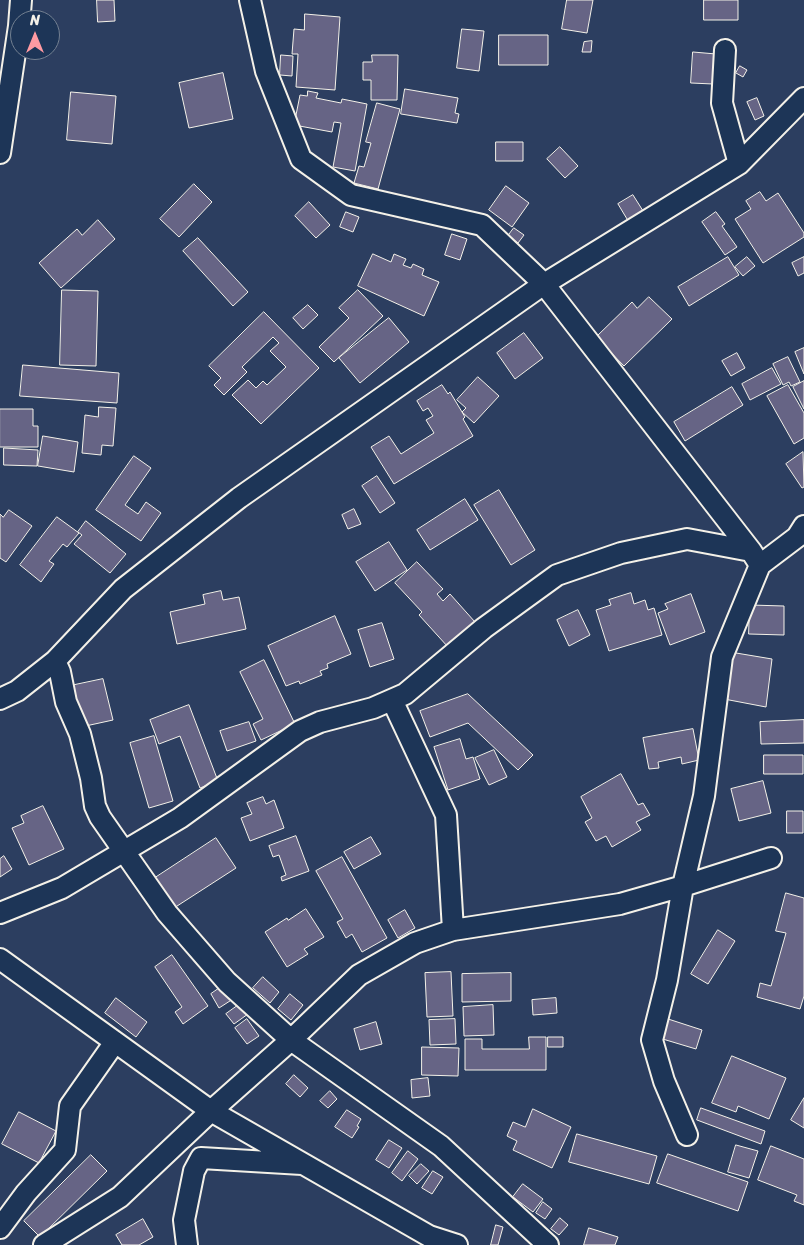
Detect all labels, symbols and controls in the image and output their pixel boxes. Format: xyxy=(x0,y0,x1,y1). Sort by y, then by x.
text: N xyxy=(30,8,40,33)
north arrow xyxy=(10,10,60,60)

